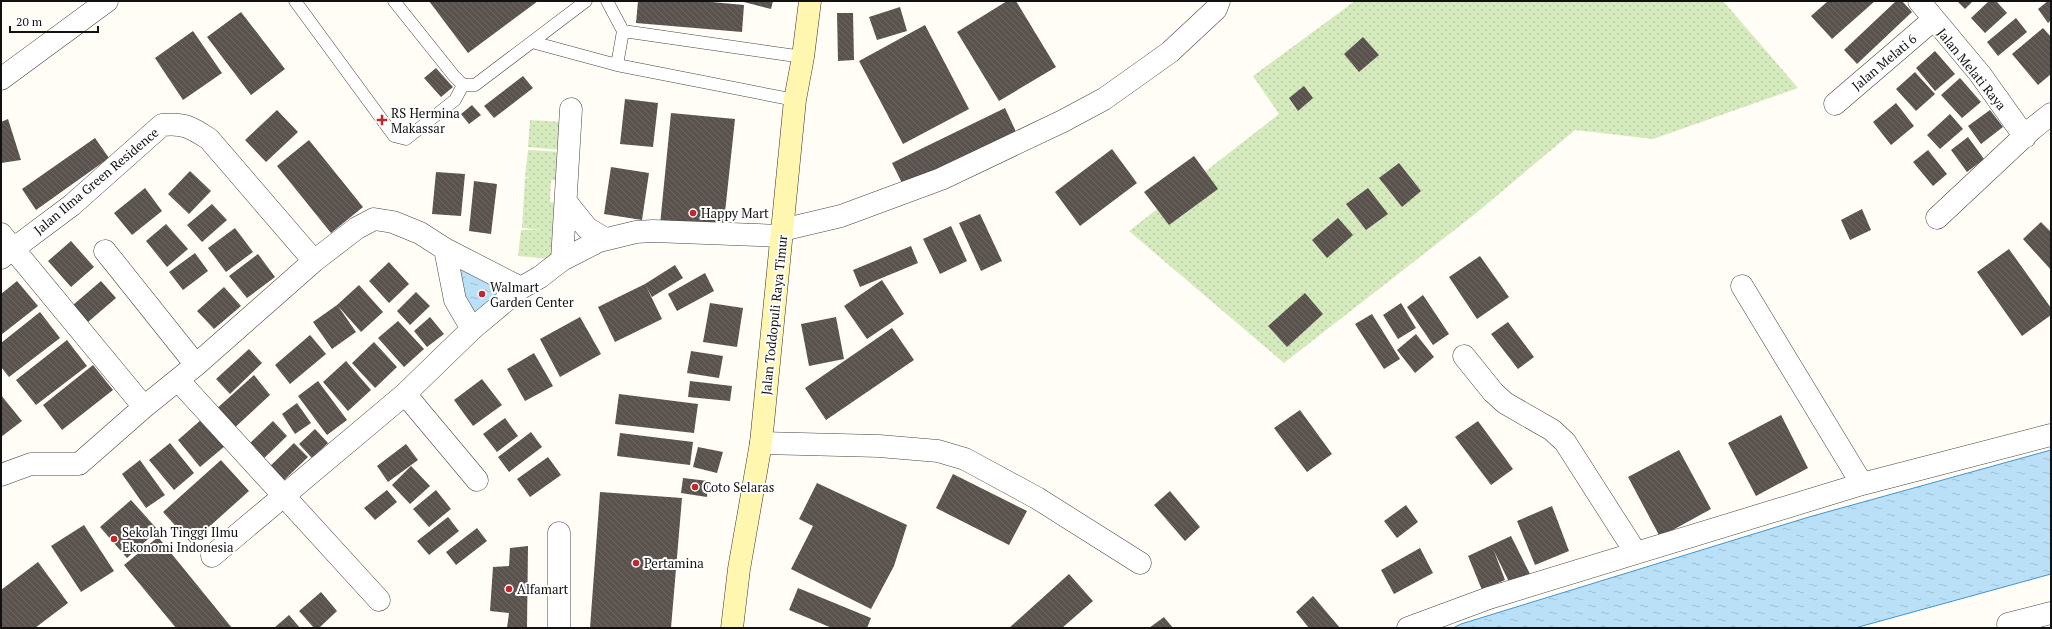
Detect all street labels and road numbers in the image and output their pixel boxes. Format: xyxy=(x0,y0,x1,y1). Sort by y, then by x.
street label: Jalan Melati Raya xyxy=(1933,24,2011,114)
street label: Jalan Melati 6 xyxy=(1848,30,1920,94)
street label: Jalan Ilma Green Residence xyxy=(30,123,162,239)
street label: Jalan Toddopuli Raya Timur xyxy=(757,234,791,396)

